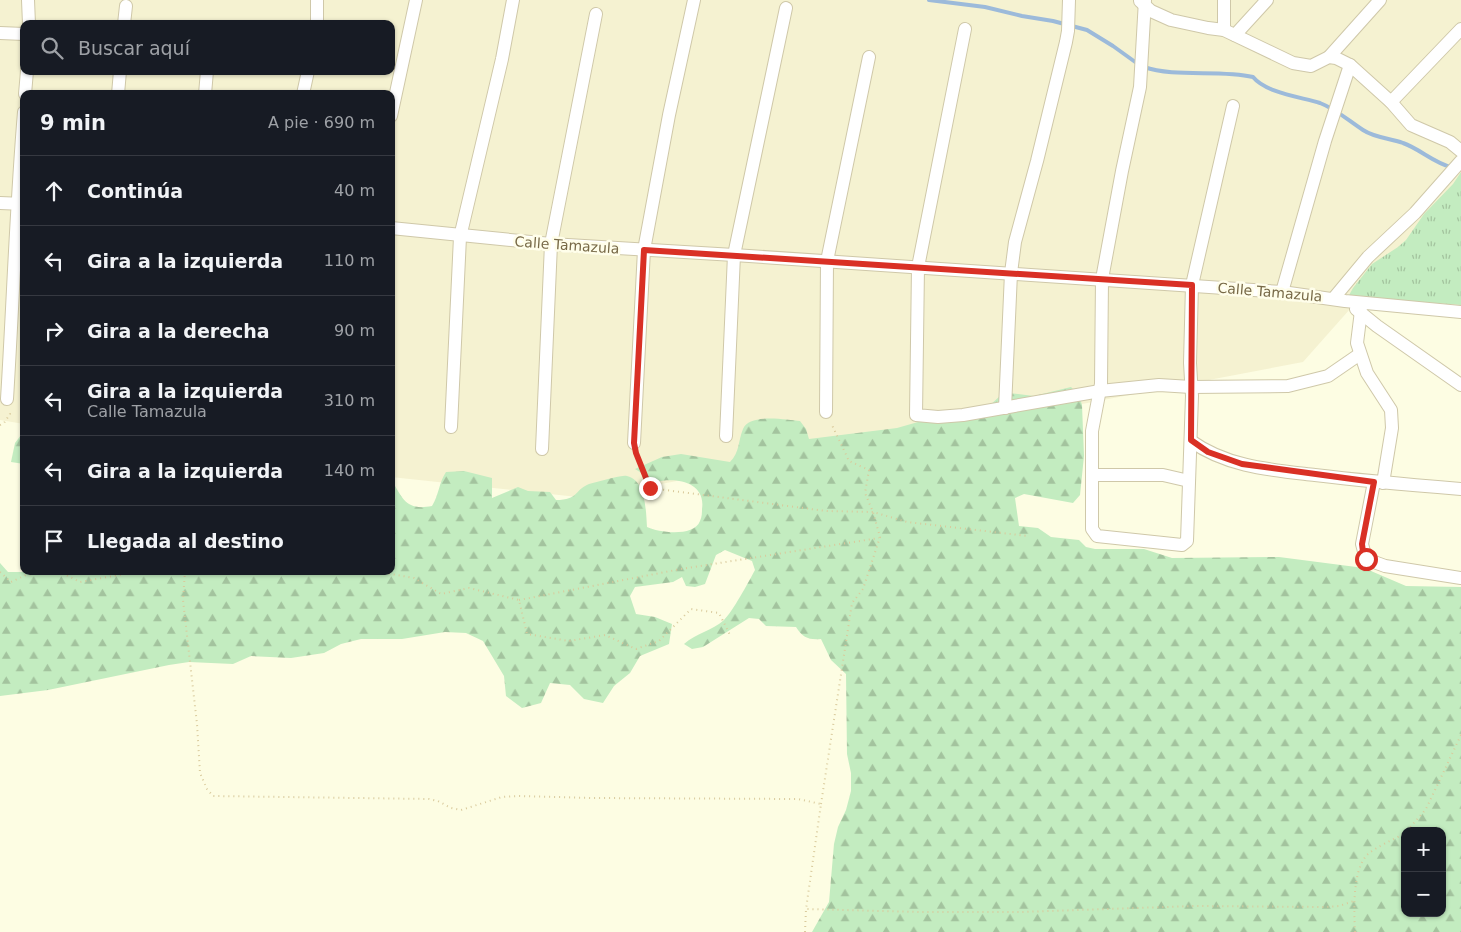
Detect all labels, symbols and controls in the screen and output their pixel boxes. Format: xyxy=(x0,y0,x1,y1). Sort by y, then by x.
search box xyxy=(20,20,395,75)
icon: search xyxy=(38,34,66,62)
text: Buscar aquí xyxy=(78,37,190,59)
text: 9 min xyxy=(40,111,106,135)
text: A pie · 690 m xyxy=(268,113,375,132)
icon: ahead xyxy=(40,177,68,205)
text: Continúa xyxy=(87,180,183,202)
text: 40 m xyxy=(334,181,375,200)
street label: Calle Tamazula xyxy=(514,233,620,257)
icon: left xyxy=(40,247,68,275)
text: Gira a la izquierda xyxy=(87,250,283,272)
text: 110 m xyxy=(324,251,375,270)
street label: Calle Tamazula xyxy=(1217,279,1323,305)
icon: right xyxy=(40,317,68,345)
text: Gira a la derecha xyxy=(87,320,270,342)
text: 90 m xyxy=(334,321,375,340)
text: Gira a la izquierda xyxy=(87,380,283,402)
icon: left xyxy=(40,387,68,415)
text: 310 m xyxy=(324,391,375,410)
text: Calle Tamazula xyxy=(87,402,207,421)
icon: left xyxy=(40,457,68,485)
text: Gira a la izquierda xyxy=(87,460,283,482)
text: 140 m xyxy=(324,461,375,480)
route end xyxy=(639,477,662,500)
icon: arrive xyxy=(40,527,68,555)
text: Llegada al destino xyxy=(87,530,284,552)
route start xyxy=(1355,548,1378,571)
map controls xyxy=(1401,827,1446,917)
button: + xyxy=(1401,827,1446,872)
button: − xyxy=(1401,872,1446,917)

